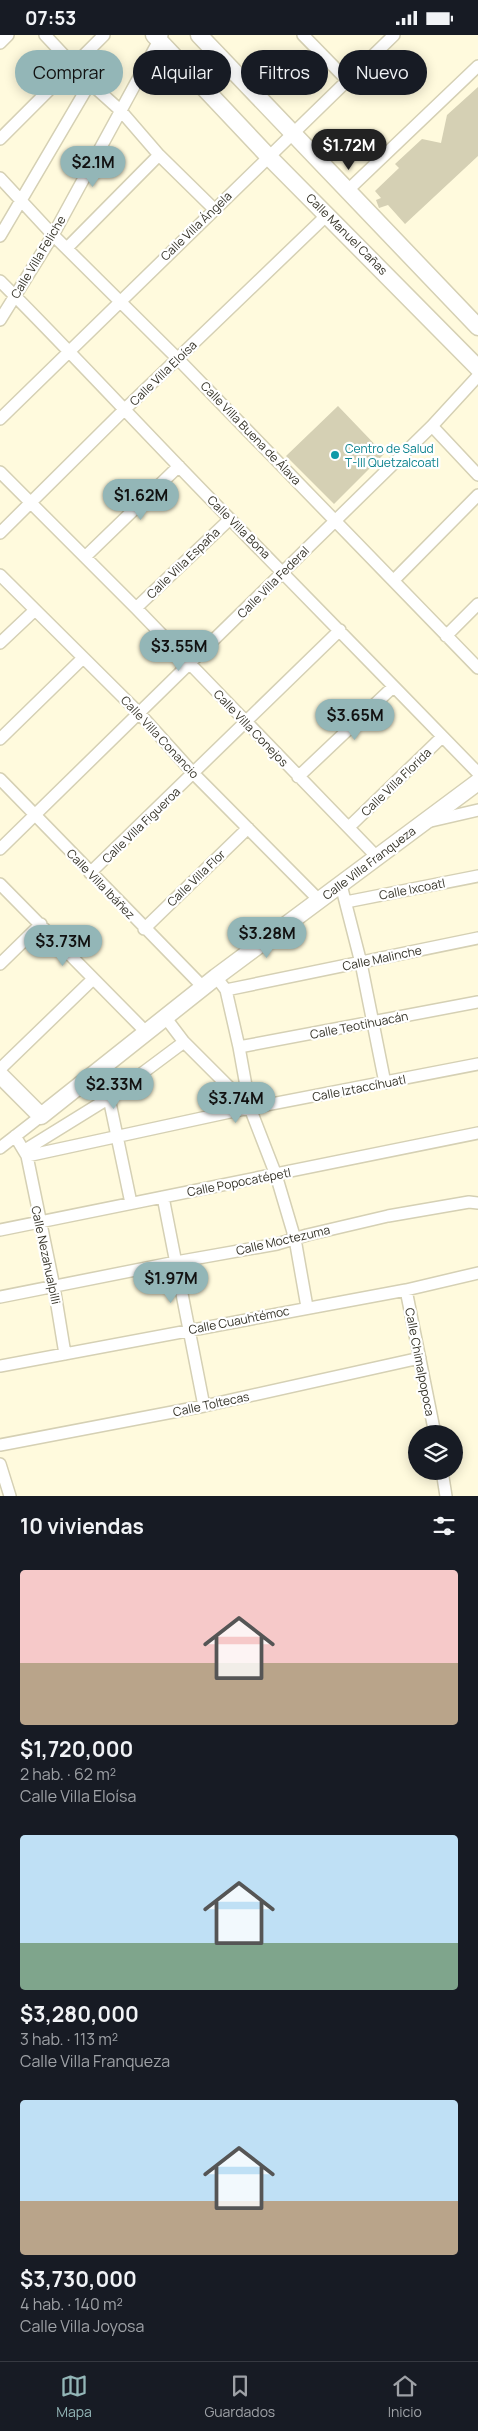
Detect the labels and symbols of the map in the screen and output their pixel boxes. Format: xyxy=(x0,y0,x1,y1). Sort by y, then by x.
pin: $1.72M xyxy=(308,129,390,171)
pin: $2.1M xyxy=(58,145,128,188)
street label: Calle Villa Ángela xyxy=(157,188,235,264)
street label: Calle Manuel Cañas xyxy=(303,190,391,278)
street label: Calle Villa Feliche xyxy=(7,212,69,302)
street label: Calle Villa Eloísa xyxy=(126,337,200,409)
street label: Calle Villa Buena de Álava xyxy=(197,377,305,489)
place label: Centro de Salud T-III Quetzalcoatl xyxy=(345,440,439,471)
marker: Centro de Salud T-III Quetzalcoatl xyxy=(329,449,341,461)
pin: $1.62M xyxy=(100,479,182,521)
street label: Calle Villa Bona xyxy=(204,492,274,562)
street label: Calle Villa España xyxy=(143,524,223,602)
street label: Calle Villa Federal xyxy=(233,542,313,622)
pin: $3.55M xyxy=(138,629,220,672)
street label: Calle Villa Conejos xyxy=(210,686,292,770)
street label: Calle Villa Conancio xyxy=(117,692,203,782)
pin: $3.65M xyxy=(314,699,396,741)
street label: Calle Villa Florida xyxy=(357,744,435,820)
street label: Calle Villa Figueroa xyxy=(98,783,184,867)
street label: Calle Villa Franqueza xyxy=(319,822,419,904)
street label: Calle Villa Ibáñez xyxy=(63,845,139,923)
street label: Calle Villa Flor xyxy=(163,845,229,910)
street label: Calle Ixcoatl xyxy=(377,874,447,904)
pin: $3.28M xyxy=(226,917,308,959)
pin: $3.73M xyxy=(22,925,104,967)
street label: Calle Malinche xyxy=(341,941,423,975)
street label: Calle Teotihuacán xyxy=(309,1007,409,1043)
pin: $2.33M xyxy=(73,1067,155,1110)
street label: Calle Iztaccíhuatl xyxy=(311,1071,407,1105)
pin: $3.74M xyxy=(195,1081,277,1124)
street label: Calle Popocatépetl xyxy=(186,1164,292,1200)
street label: Calle Nezahualpilli xyxy=(27,1204,65,1306)
street label: Calle Moctezuma xyxy=(234,1221,332,1259)
pin: $1.97M xyxy=(130,1261,212,1304)
street label: Calle Cuauhtémoc xyxy=(187,1302,291,1338)
street label: Calle Chimalpopoca xyxy=(401,1306,439,1418)
street label: Calle Toltecas xyxy=(171,1388,251,1420)

